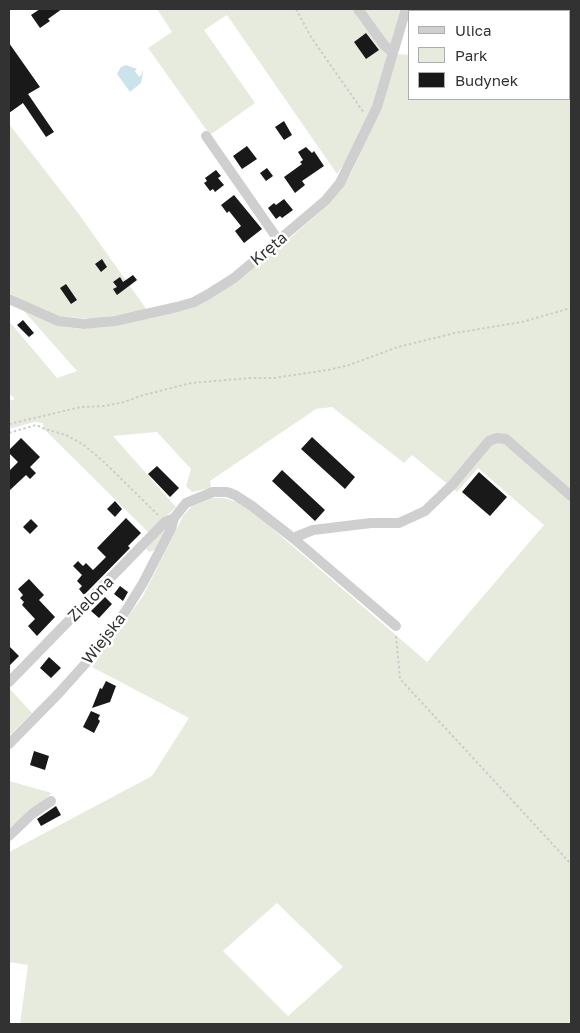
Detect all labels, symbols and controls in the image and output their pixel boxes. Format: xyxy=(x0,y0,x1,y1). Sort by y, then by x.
legend xyxy=(408,10,570,100)
text: Ulica xyxy=(455,21,491,39)
text: Park xyxy=(455,46,487,64)
text: Budynek xyxy=(455,71,518,89)
street label: Kręta xyxy=(247,228,291,270)
street label: Zielona xyxy=(64,572,118,626)
street label: Wiejska xyxy=(78,610,130,668)

